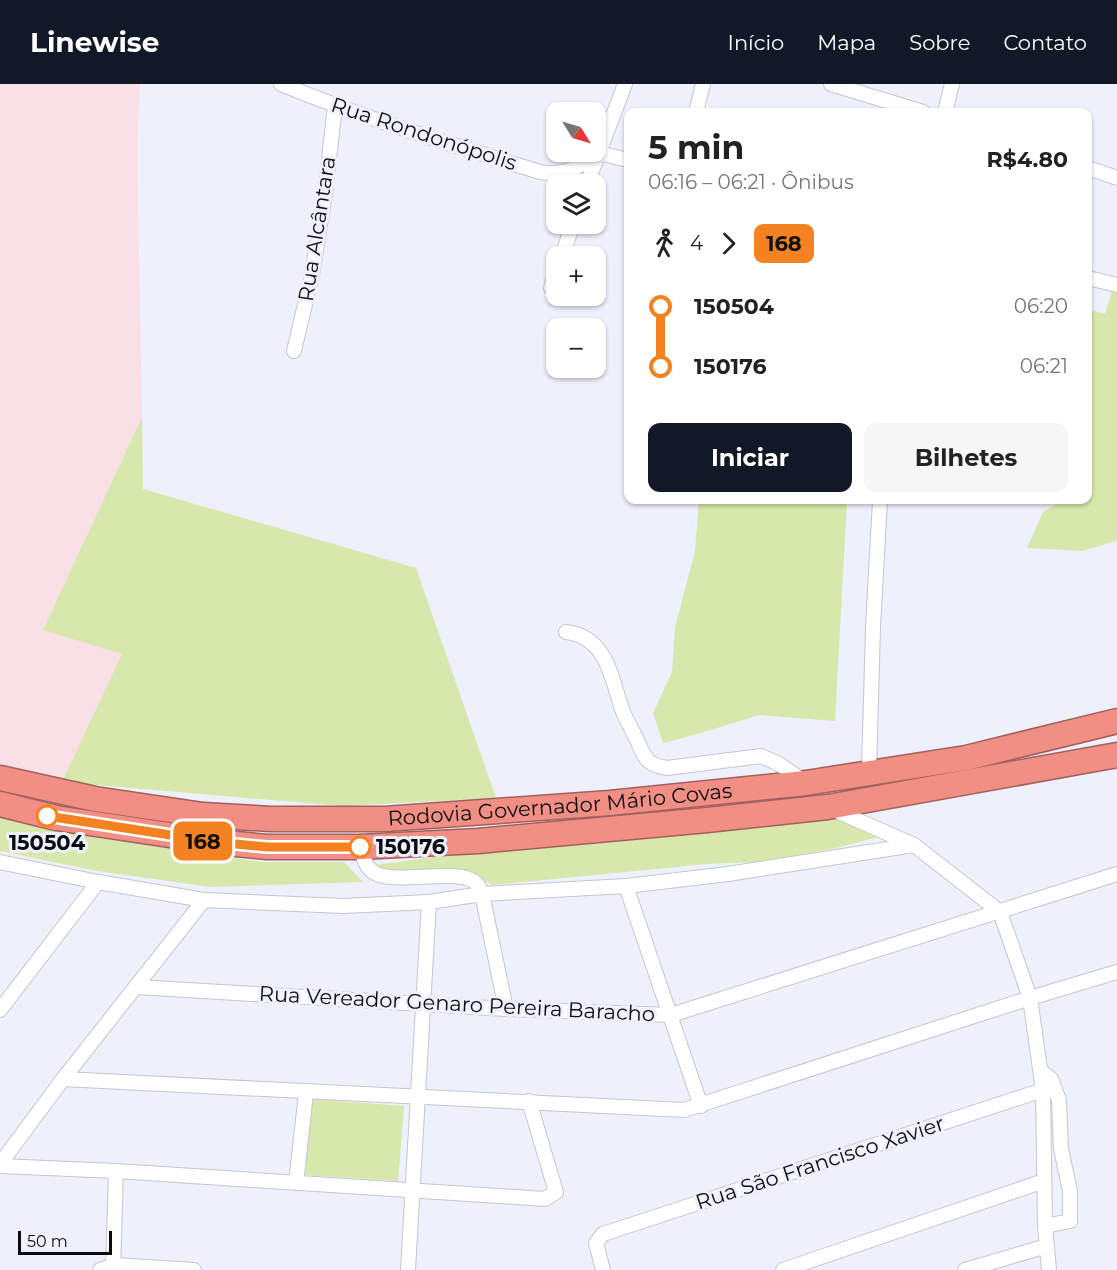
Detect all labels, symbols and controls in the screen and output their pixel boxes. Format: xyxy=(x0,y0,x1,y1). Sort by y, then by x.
text: Linewise xyxy=(30,25,159,59)
text: Início xyxy=(728,30,784,55)
text: Mapa xyxy=(817,30,876,55)
text: Sobre xyxy=(909,30,970,55)
text: Contato xyxy=(1003,30,1087,55)
street label: Rua Rondonópolis xyxy=(328,92,520,175)
north arrow xyxy=(546,102,606,162)
map controls xyxy=(546,102,606,378)
text: 5 min xyxy=(648,127,744,167)
text: R$4.80 xyxy=(987,146,1068,173)
street label: Rua Alcântara xyxy=(293,154,340,303)
text: 06:16 – 06:21 · Ônibus xyxy=(648,170,854,194)
button: layers xyxy=(546,174,606,234)
icon: walk xyxy=(648,227,681,260)
icon: forward xyxy=(712,227,745,260)
text: 4 xyxy=(690,231,703,255)
text: 168 xyxy=(766,231,802,256)
button: + xyxy=(546,246,606,306)
text: 150504 xyxy=(694,293,774,320)
text: 06:20 xyxy=(1014,294,1068,318)
button: − xyxy=(546,318,606,378)
text: 150176 xyxy=(694,353,766,380)
text: 06:21 xyxy=(1020,354,1068,378)
button: Iniciar xyxy=(648,423,852,492)
button: Bilhetes xyxy=(864,423,1068,492)
street label: Rodovia Governador Mário Covas xyxy=(387,778,733,831)
marker: 150504 xyxy=(36,805,58,827)
line badge: 168 xyxy=(168,822,238,861)
text: 168 xyxy=(185,829,221,854)
place label: 150504 xyxy=(9,830,86,855)
place label: 150176 xyxy=(376,834,445,859)
marker: 150176 xyxy=(349,836,371,858)
street label: Rua Vereador Genaro Pereira Baracho xyxy=(258,981,656,1026)
street label: Rua São Francisco Xavier xyxy=(692,1110,947,1215)
scale bar xyxy=(18,1228,112,1256)
text: 50 m xyxy=(27,1232,68,1251)

